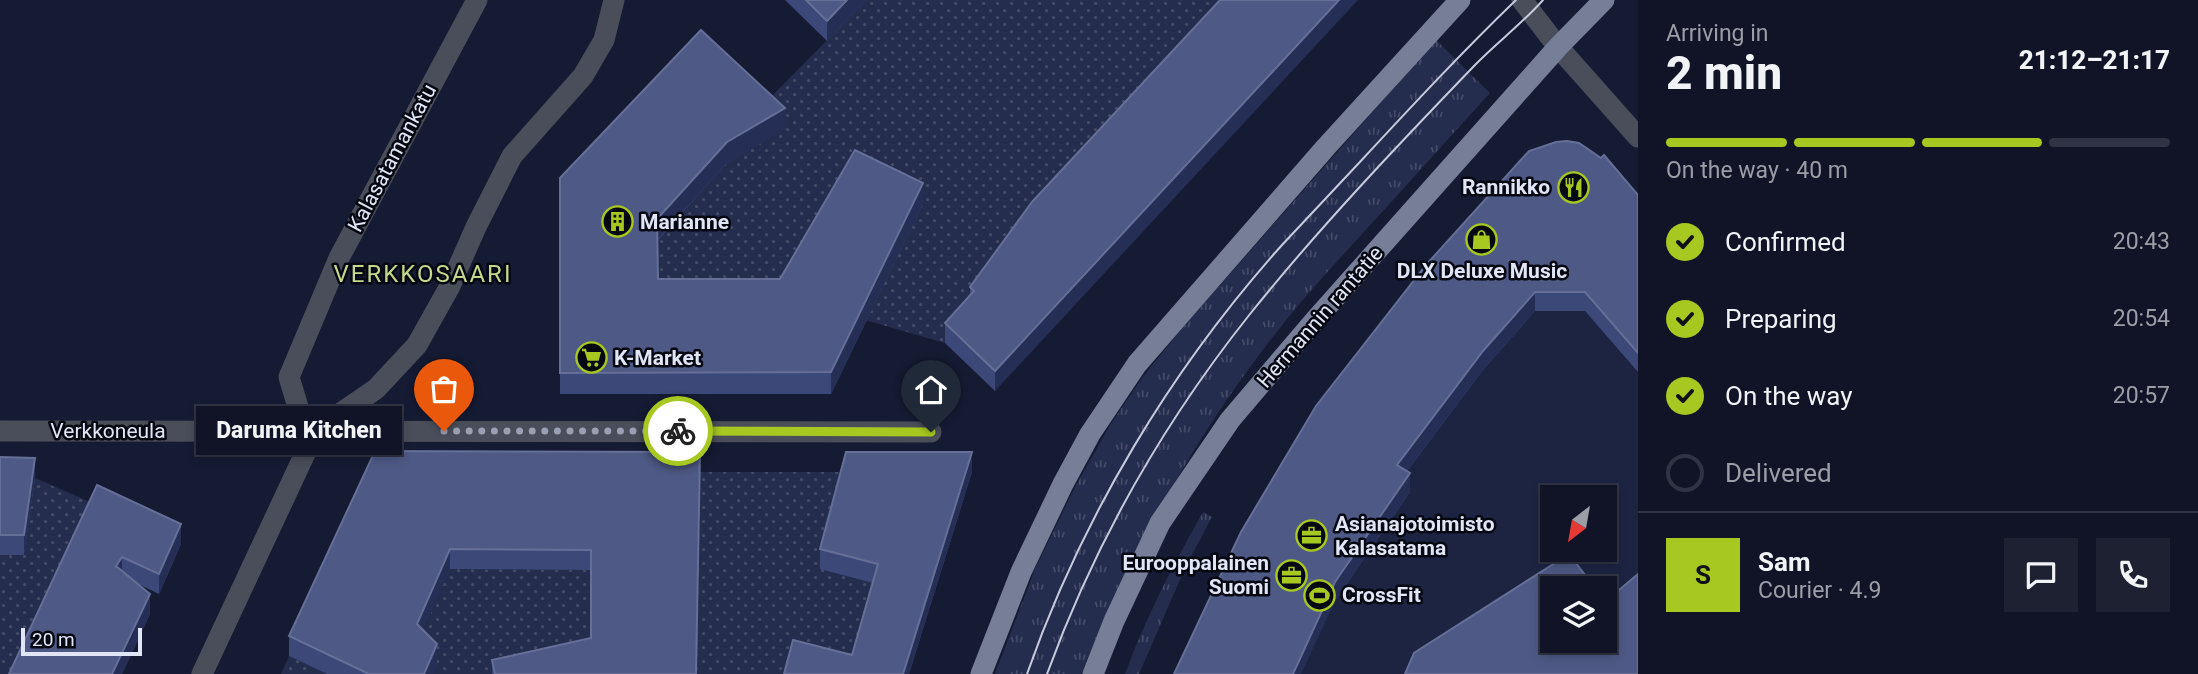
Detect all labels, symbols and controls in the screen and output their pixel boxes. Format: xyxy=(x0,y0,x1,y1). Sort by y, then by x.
text: Arriving in xyxy=(1666,20,1769,47)
text: 21:12–21:17 xyxy=(2019,45,2170,75)
text: 2 min xyxy=(1666,46,1782,100)
street label: Kalasatamankatu xyxy=(343,80,441,236)
text: On the way · 40 m xyxy=(1666,157,1848,184)
restaurant icon: Rannikko xyxy=(1556,170,1590,204)
place label: Rannikko xyxy=(1462,175,1550,199)
building icon: Marianne xyxy=(600,205,634,239)
place label: Marianne xyxy=(640,210,729,234)
shop icon: DLX Deluxe Music xyxy=(1465,222,1499,256)
icon: check xyxy=(1666,223,1704,261)
text: Confirmed xyxy=(1725,227,1846,257)
text: 20:43 xyxy=(2113,228,2170,255)
street label: Hermannin rantatie xyxy=(1252,241,1388,393)
place label: DLX Deluxe Music xyxy=(1397,259,1567,283)
district label: VERKKOSAARI xyxy=(334,260,512,288)
icon: check xyxy=(1666,300,1704,338)
text: Preparing xyxy=(1725,304,1837,334)
text: 20:54 xyxy=(2113,305,2170,332)
supermarket icon: K-Market xyxy=(574,341,608,375)
place label: K-Market xyxy=(614,346,701,370)
pin xyxy=(414,359,474,431)
pin xyxy=(901,360,961,432)
icon: bag xyxy=(425,370,463,408)
icon: home xyxy=(912,371,950,409)
icon: check xyxy=(1666,377,1704,415)
text: On the way xyxy=(1725,381,1853,411)
text: 20:57 xyxy=(2113,382,2170,409)
courier xyxy=(643,396,713,466)
callout: Daruma Kitchen xyxy=(196,406,402,456)
icon: bike xyxy=(659,412,697,450)
text: Daruma Kitchen xyxy=(216,417,382,444)
street label: Verkkoneula xyxy=(50,419,166,443)
text: Delivered xyxy=(1725,458,1832,488)
north arrow xyxy=(1540,485,1617,562)
map controls xyxy=(1540,485,1617,653)
place label: Asianajotoimisto Kalasatama xyxy=(1335,512,1495,560)
office icon: Asianajotoimisto Kalasatama xyxy=(1295,519,1329,553)
button: chat xyxy=(2004,538,2078,612)
button: phone xyxy=(2096,538,2170,612)
text: Sam xyxy=(1758,547,1810,577)
place label: Eurooppalainen Suomi xyxy=(1122,551,1269,599)
office icon: Eurooppalainen Suomi xyxy=(1275,558,1309,592)
text: S xyxy=(1695,560,1711,590)
button: layers xyxy=(1540,576,1617,653)
text: Courier · 4.9 xyxy=(1758,577,1881,604)
sports icon: CrossFit xyxy=(1302,578,1336,612)
place label: CrossFit xyxy=(1342,583,1421,607)
scale bar xyxy=(21,625,142,657)
text: 20 m xyxy=(32,628,75,651)

